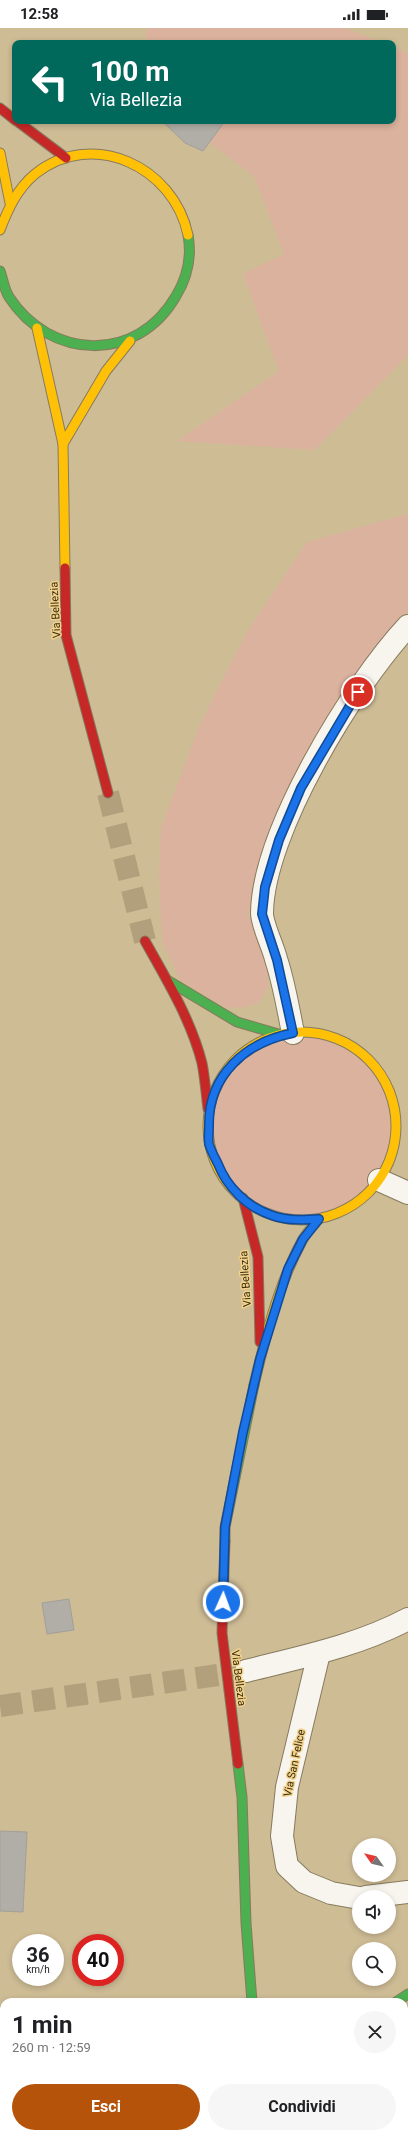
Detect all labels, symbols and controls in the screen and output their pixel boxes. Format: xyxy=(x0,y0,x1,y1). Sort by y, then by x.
text: 12:58 xyxy=(20,5,59,23)
text: 100 m xyxy=(90,55,169,88)
icon: left xyxy=(24,56,76,108)
text: Via Bellezia xyxy=(90,89,182,110)
street label: Via Bellezia xyxy=(48,581,63,638)
pin xyxy=(341,675,375,709)
icon: arrive xyxy=(347,681,369,703)
street label: Via Bellezia xyxy=(237,1250,254,1308)
position arrow xyxy=(202,1581,244,1623)
street label: Via Bellezia xyxy=(229,1649,248,1707)
street label: Via San Felice xyxy=(281,1728,308,1798)
north arrow xyxy=(352,1838,396,1882)
map controls xyxy=(352,1838,396,1986)
button: sound xyxy=(352,1890,396,1934)
speed limit sign: 40 xyxy=(72,1934,124,1986)
button: search xyxy=(352,1942,396,1986)
text: 36 xyxy=(27,1943,49,1967)
text: km/h xyxy=(26,1964,50,1975)
text: 1 min xyxy=(12,2011,72,2039)
button: close xyxy=(354,2011,396,2053)
text: 260 m · 12:59 xyxy=(12,2040,91,2055)
button: Esci xyxy=(12,2084,200,2130)
button: Condividi xyxy=(208,2084,396,2130)

